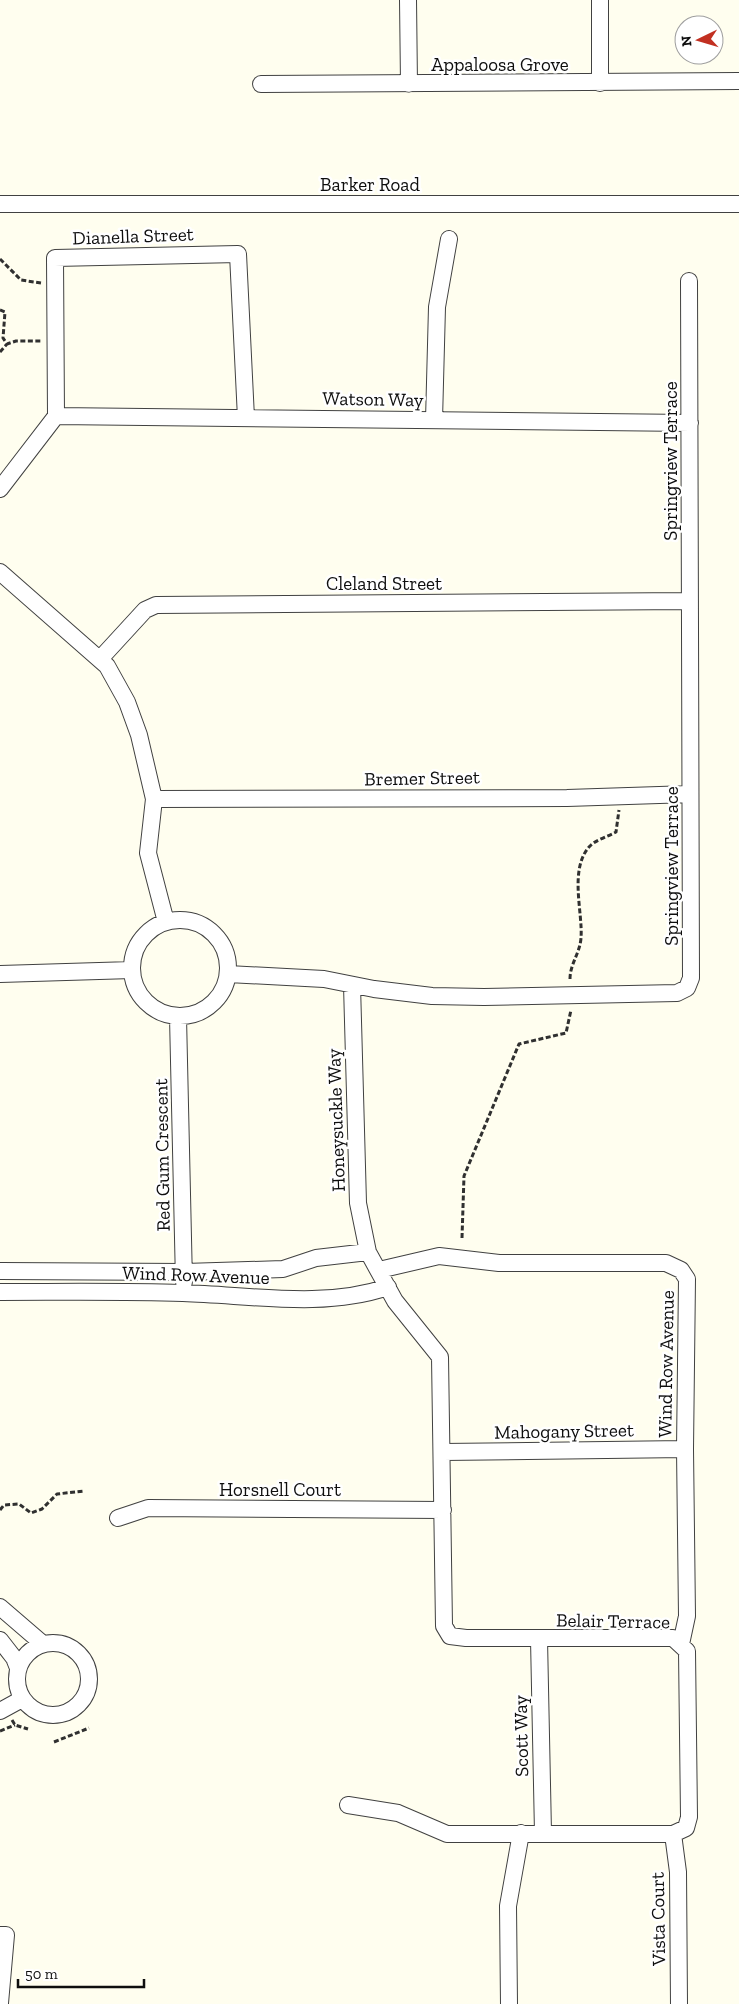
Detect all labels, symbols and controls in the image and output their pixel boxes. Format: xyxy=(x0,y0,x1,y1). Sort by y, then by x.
north arrow xyxy=(674,15,724,65)
text: N xyxy=(678,35,695,47)
street label: Appaloosa Grove xyxy=(431,53,569,76)
street label: Barker Road xyxy=(320,173,420,196)
street label: Dianella Street xyxy=(72,222,194,250)
street label: Springview Terrace xyxy=(659,381,682,541)
street label: Watson Way xyxy=(322,387,424,411)
street label: Cleland Street xyxy=(326,572,442,595)
street label: Bremer Street xyxy=(364,765,480,791)
street label: Springview Terrace xyxy=(660,786,683,946)
street label: Honeysuckle Way xyxy=(322,1048,350,1192)
street label: Red Gum Crescent xyxy=(149,1078,175,1232)
street label: Wind Row Avenue xyxy=(122,1261,270,1289)
street label: Wind Row Avenue xyxy=(653,1290,679,1438)
street label: Mahogany Street xyxy=(494,1418,634,1444)
street label: Horsnell Court xyxy=(219,1478,341,1501)
street label: Belair Terrace xyxy=(556,1609,670,1633)
street label: Scott Way xyxy=(509,1695,533,1777)
street label: Vista Court xyxy=(646,1872,670,1967)
scale bar xyxy=(18,1956,144,1988)
text: 50 m xyxy=(25,1965,58,1983)

